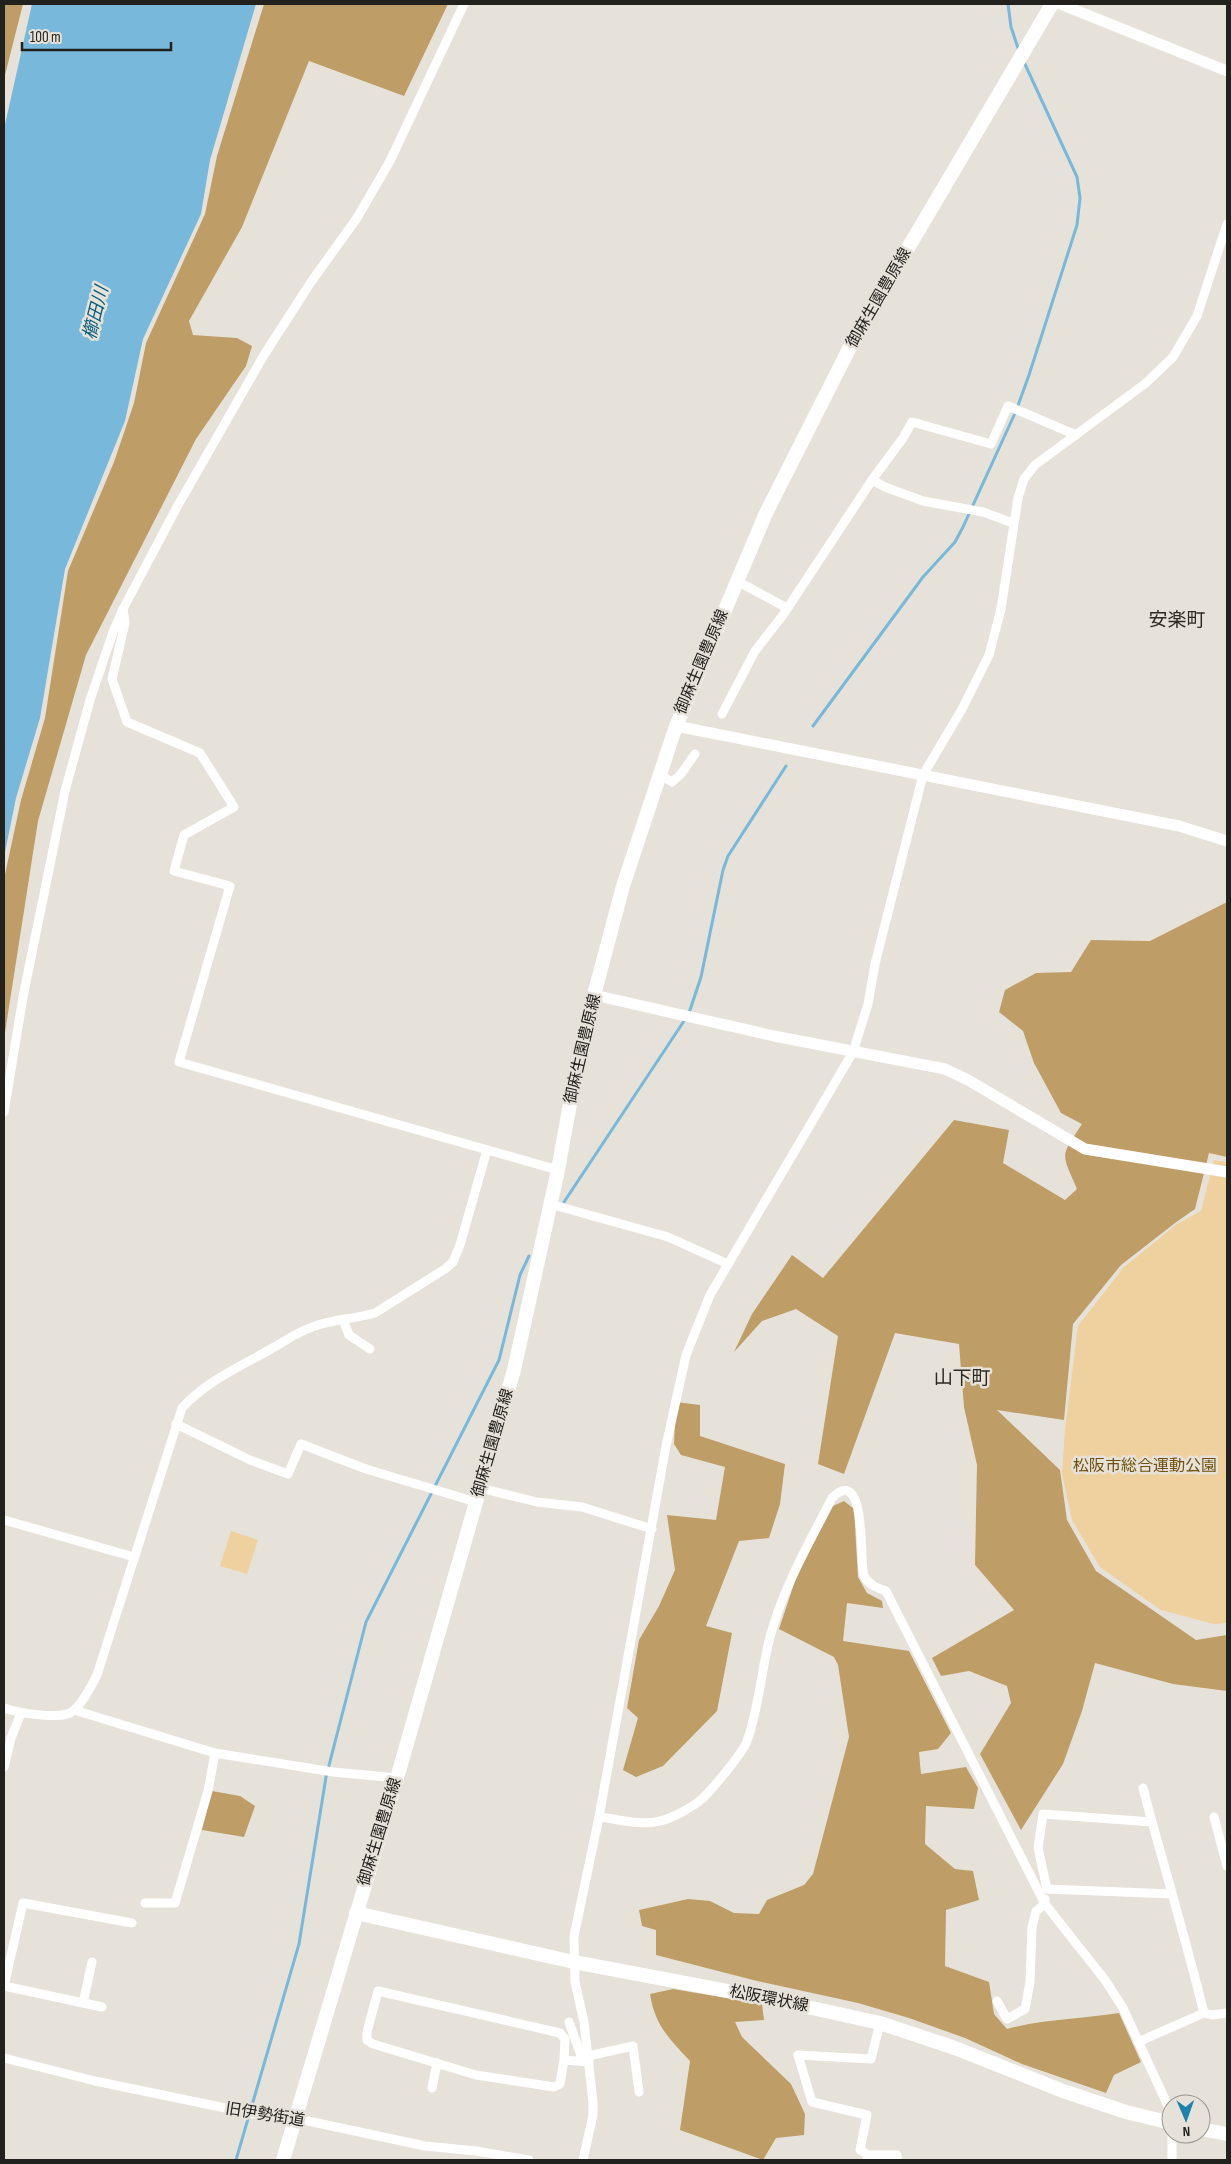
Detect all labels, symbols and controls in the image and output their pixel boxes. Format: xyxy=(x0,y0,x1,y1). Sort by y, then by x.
scale bar xyxy=(22,20,171,52)
text: 100 m xyxy=(30,28,61,47)
street label: 御麻生園豊原線 xyxy=(843,245,915,351)
water label: 櫛田川 xyxy=(79,282,113,342)
street label: 御麻生園豊原線 xyxy=(671,607,733,717)
district label: 安楽町 xyxy=(1148,609,1206,632)
street label: 御麻生園豊原線 xyxy=(561,992,605,1106)
district label: 山下町 xyxy=(933,1367,991,1390)
street label: 御麻生園豊原線 xyxy=(468,1387,518,1499)
park label: 松阪市総合運動公園 xyxy=(1073,1457,1217,1476)
street label: 御麻生園豊原線 xyxy=(355,1776,405,1888)
street label: 松阪環状線 xyxy=(728,1982,810,2016)
north arrow xyxy=(1161,2094,1211,2144)
street label: 旧伊勢街道 xyxy=(224,2099,306,2131)
text: N xyxy=(1182,2123,1190,2140)

